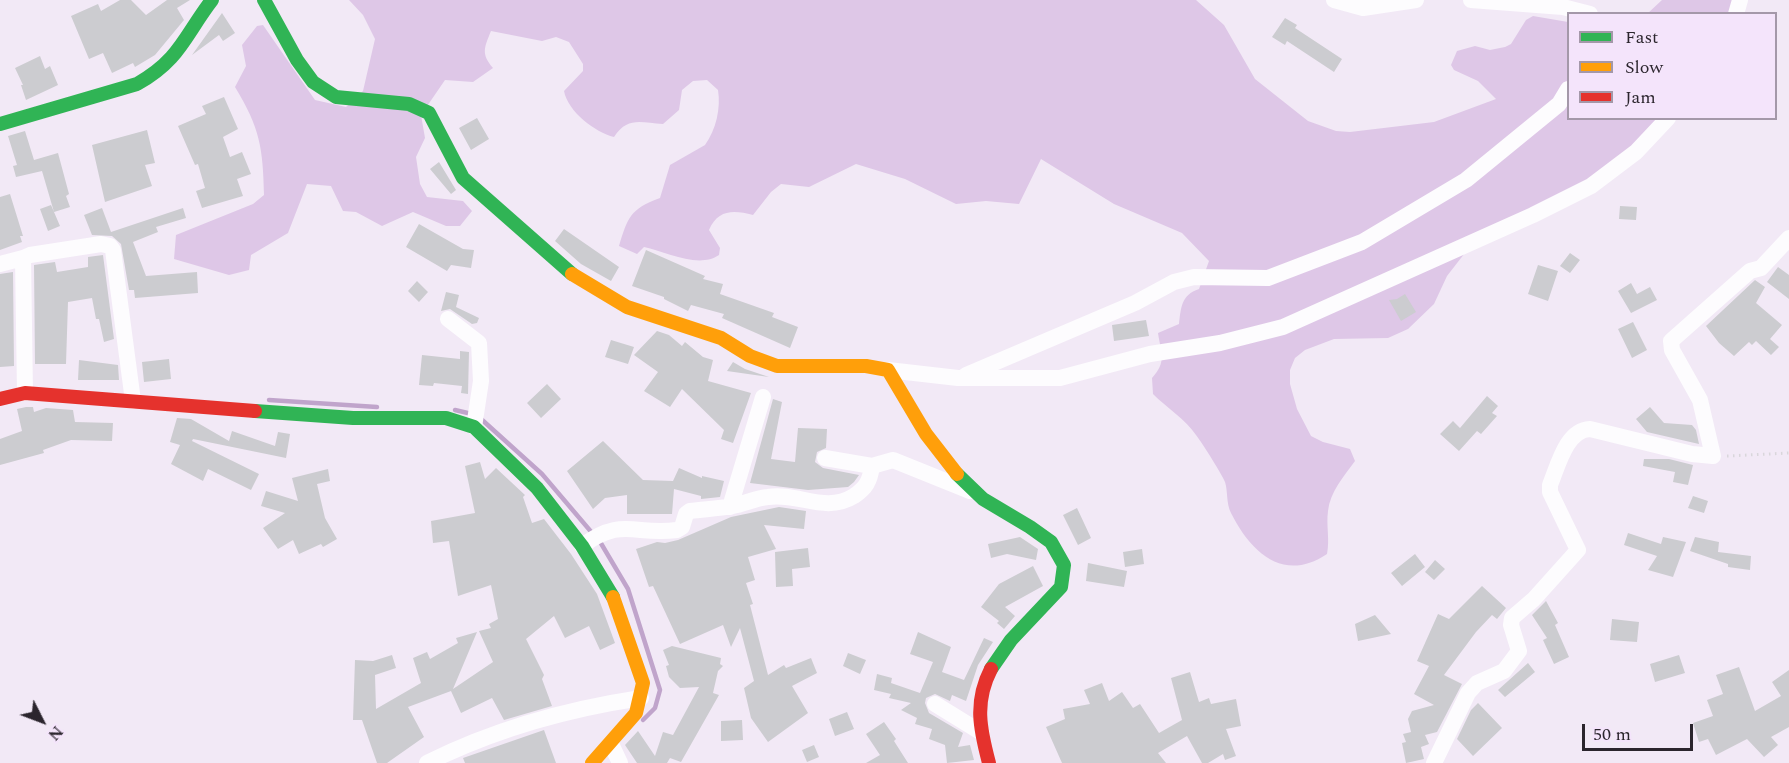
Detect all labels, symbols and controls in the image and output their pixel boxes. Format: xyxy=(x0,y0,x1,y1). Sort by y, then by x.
legend xyxy=(1567,12,1777,120)
text: Fast xyxy=(1625,24,1658,51)
text: Slow xyxy=(1625,54,1663,81)
text: Jam xyxy=(1625,84,1656,111)
north arrow xyxy=(12,691,72,751)
scale bar xyxy=(1585,712,1696,750)
text: N xyxy=(42,720,69,746)
text: 50 m xyxy=(1593,721,1631,748)

